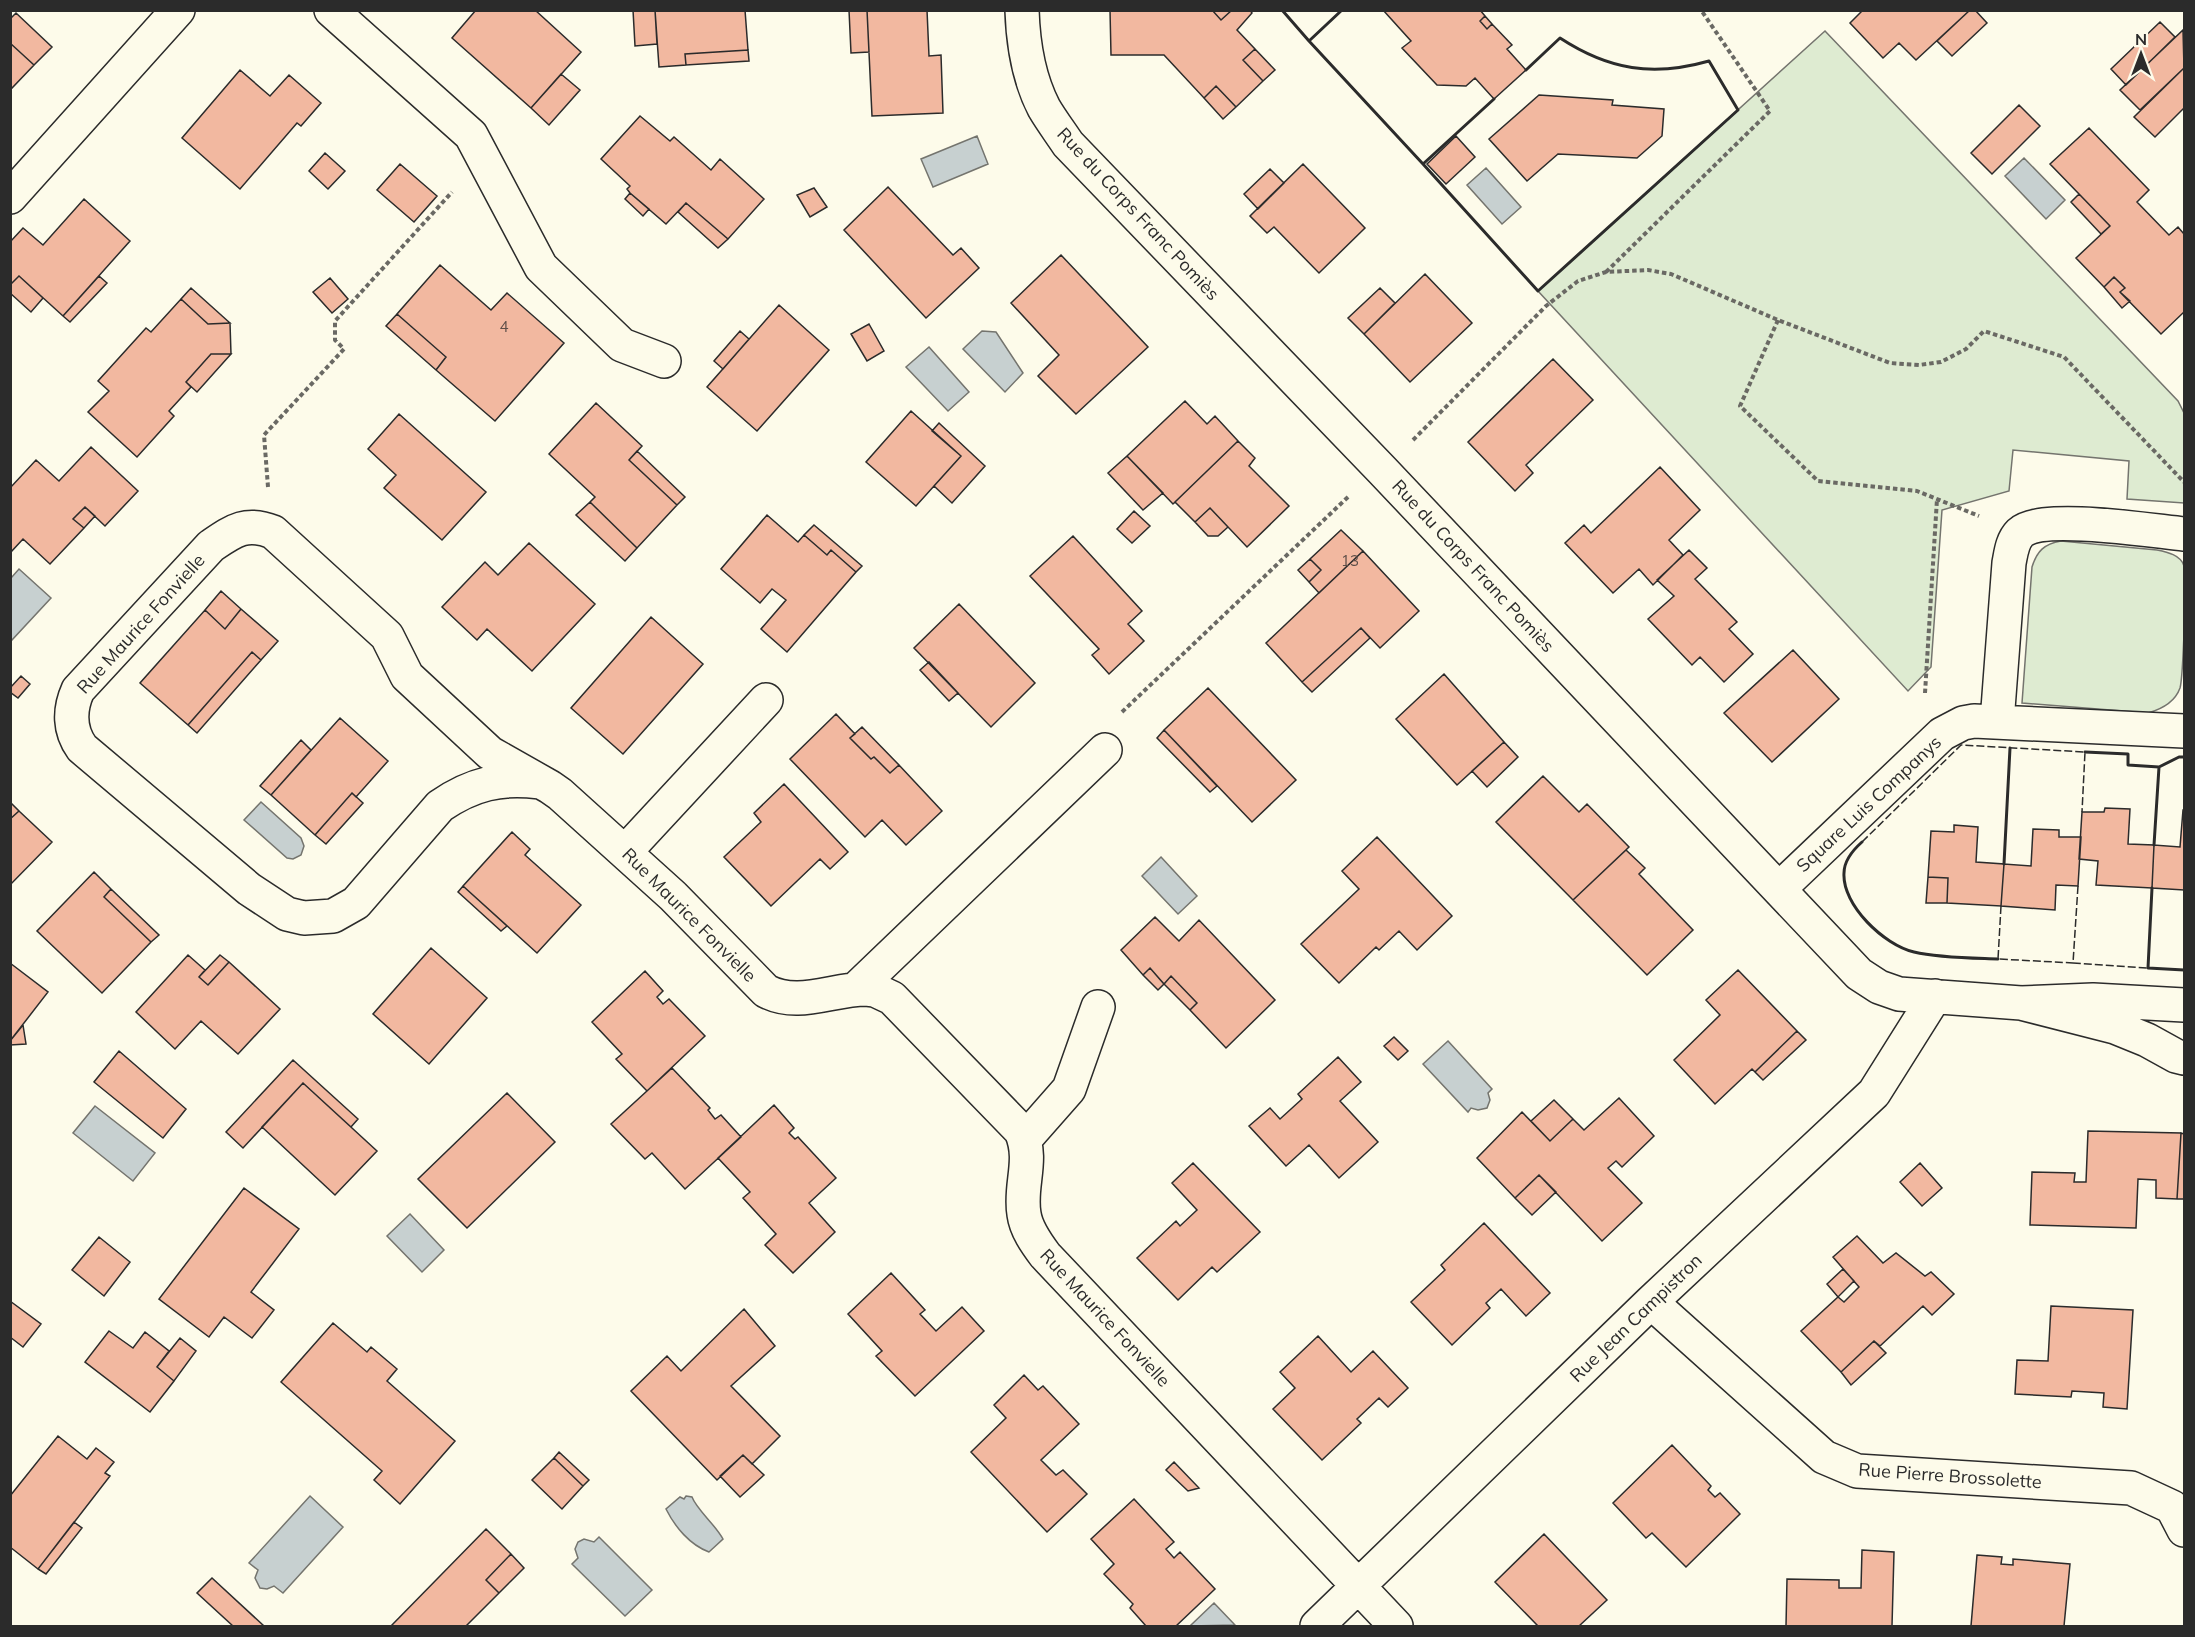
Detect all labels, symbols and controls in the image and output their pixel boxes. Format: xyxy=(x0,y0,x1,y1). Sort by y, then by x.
north arrow xyxy=(2111,24,2171,84)
text: N xyxy=(2135,29,2147,49)
street label: Rue du Corps Franc Pomiès xyxy=(1052,122,1225,305)
house number: 4 xyxy=(499,317,509,336)
street label: Rue du Corps Franc Pomiès xyxy=(1387,474,1560,657)
street label: Rue Maurice Fonvielle xyxy=(72,549,210,698)
house number: 13 xyxy=(1341,551,1359,570)
street label: Square Luis Companys xyxy=(1791,730,1946,877)
street label: Rue Maurice Fonvielle xyxy=(617,843,761,987)
street label: Rue Maurice Fonvielle xyxy=(1035,1244,1175,1392)
street label: Rue Jean Campistron xyxy=(1565,1249,1707,1387)
street label: Rue Pierre Brossolette xyxy=(1858,1458,2043,1493)

